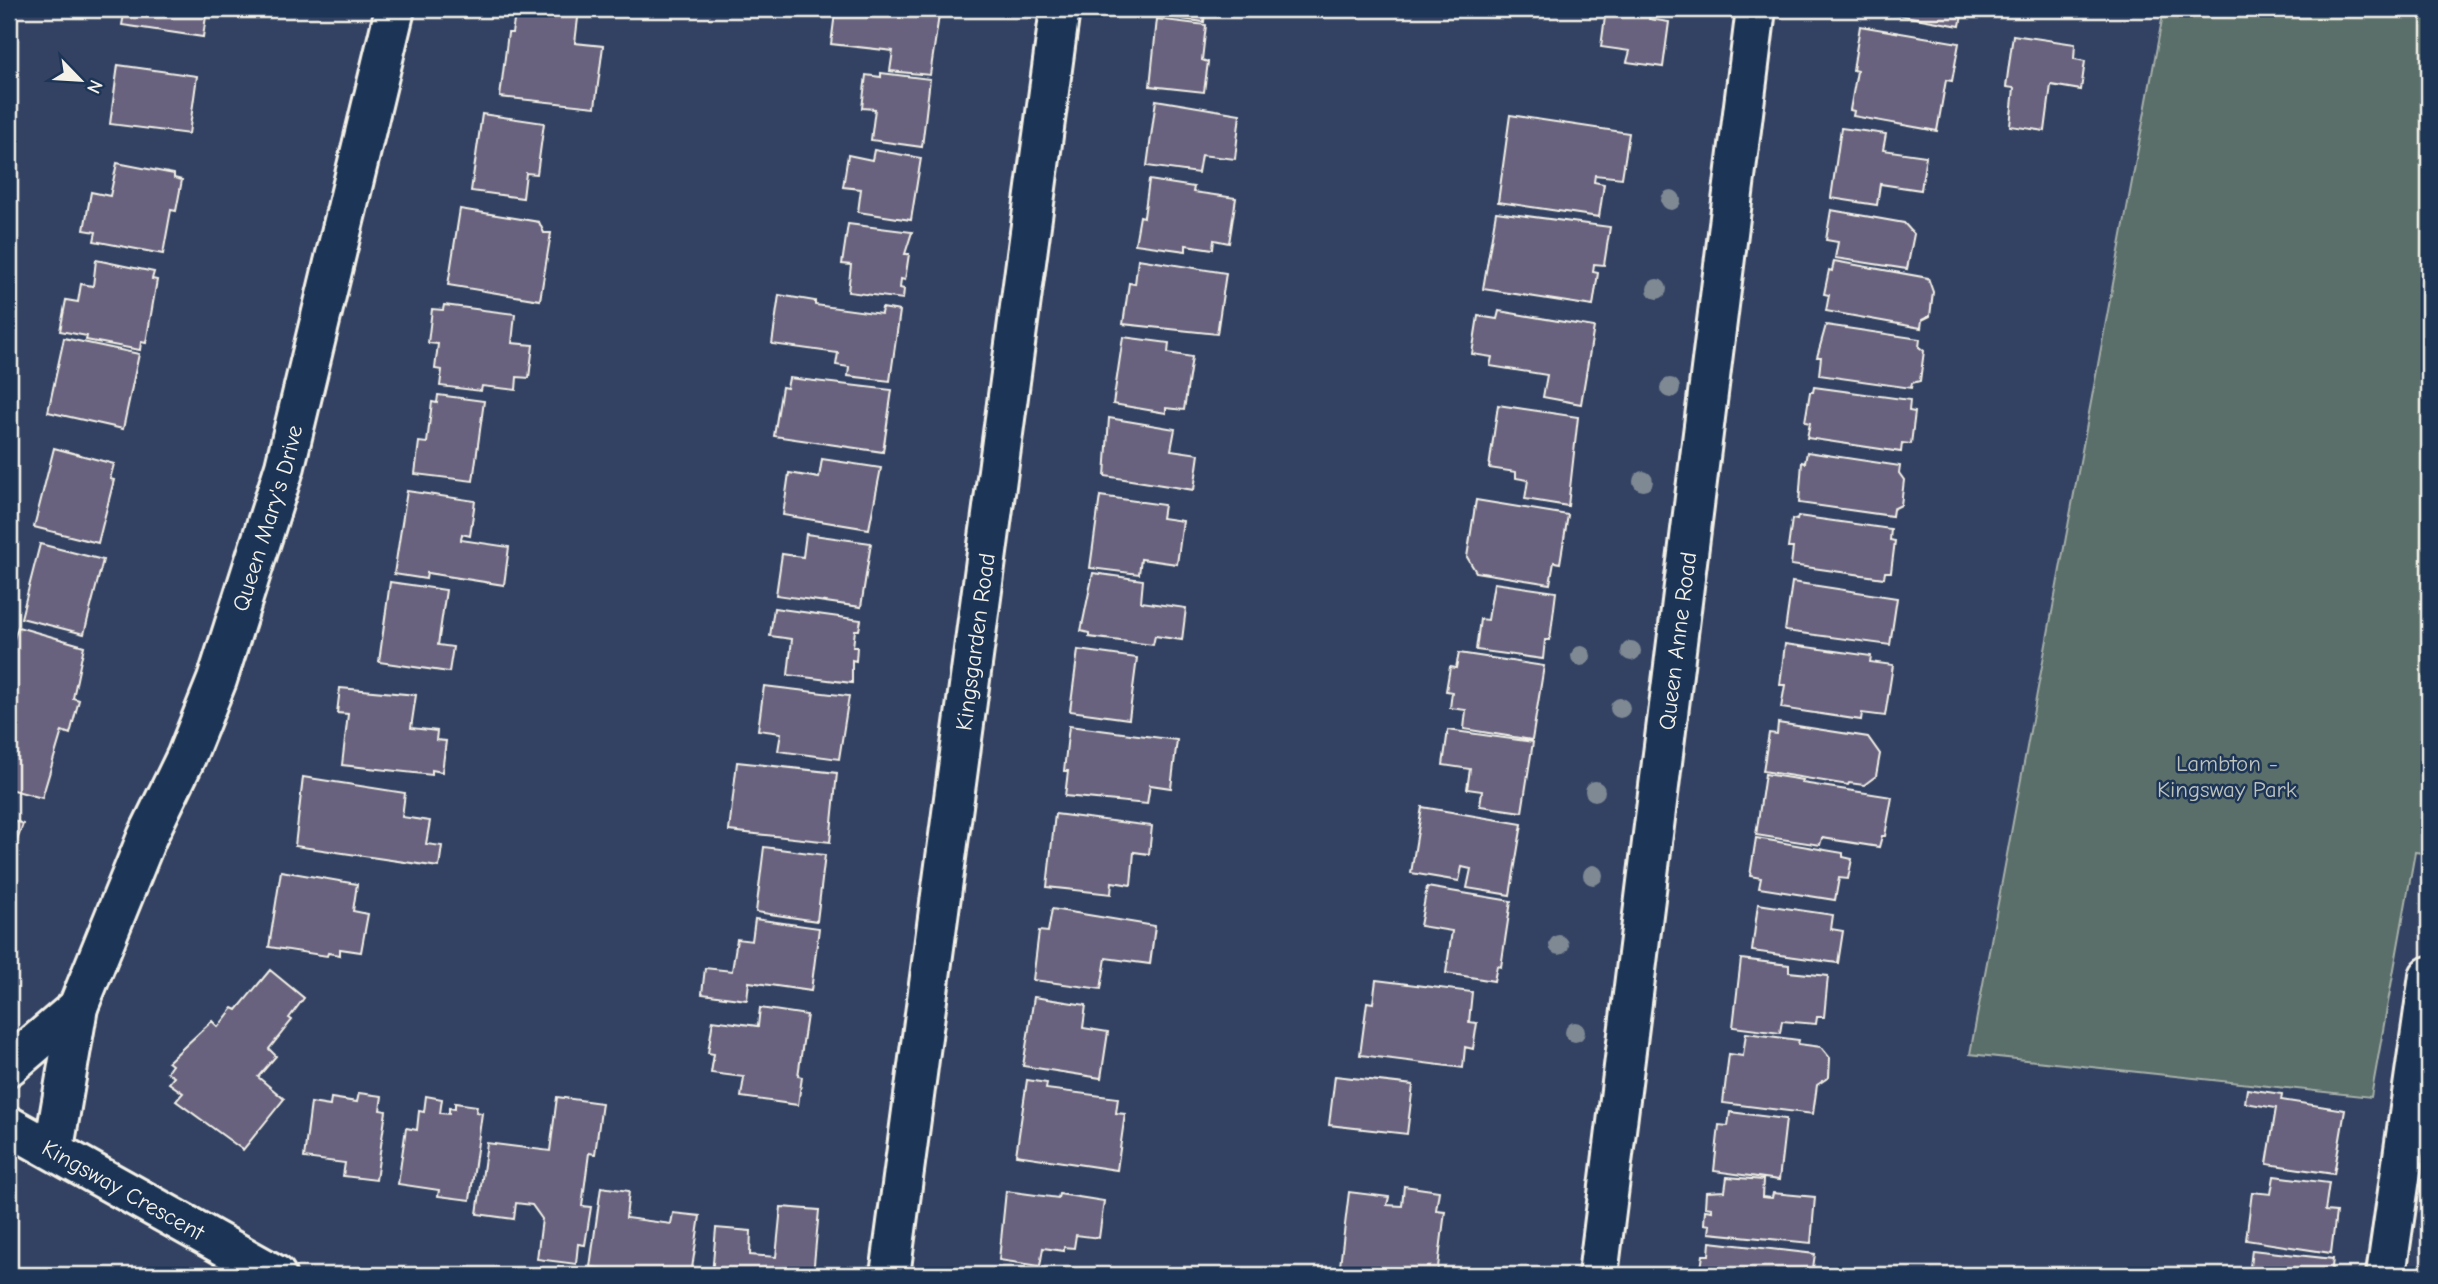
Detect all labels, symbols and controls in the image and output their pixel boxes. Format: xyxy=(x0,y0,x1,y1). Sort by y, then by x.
north arrow xyxy=(46,46,116,116)
text: N xyxy=(82,76,107,97)
street label: Queen Mary's Drive xyxy=(226,422,308,615)
street label: Queen Anne Road xyxy=(1653,550,1702,732)
street label: Kingsgarden Road xyxy=(950,551,1000,732)
park label: Lambton - Kingsway Park xyxy=(2157,750,2297,803)
street label: Kingsway Crescent xyxy=(38,1134,211,1247)

